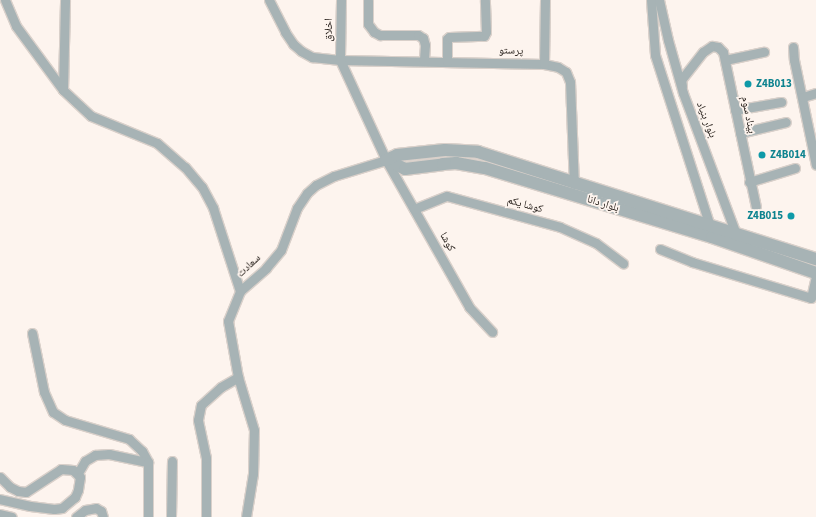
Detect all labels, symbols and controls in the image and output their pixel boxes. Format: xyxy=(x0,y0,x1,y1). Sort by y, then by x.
street label: اخلاق xyxy=(322,18,336,42)
street label: پرستو xyxy=(499,44,523,58)
place label: Z4B013 xyxy=(756,77,792,91)
marker: Z4B013 xyxy=(743,79,753,89)
street label: بیناد سوم xyxy=(738,95,758,135)
street label: بلوار بنیاد xyxy=(693,100,719,140)
place label: Z4B014 xyxy=(770,148,806,162)
marker: Z4B014 xyxy=(757,150,767,160)
street label: بلوار دانا xyxy=(585,193,621,215)
street label: کوشا یکم xyxy=(506,194,544,216)
place label: Z4B015 xyxy=(747,209,783,223)
marker: Z4B015 xyxy=(786,211,796,221)
street label: کوشا xyxy=(436,230,458,254)
street label: سعادت xyxy=(234,252,264,280)

